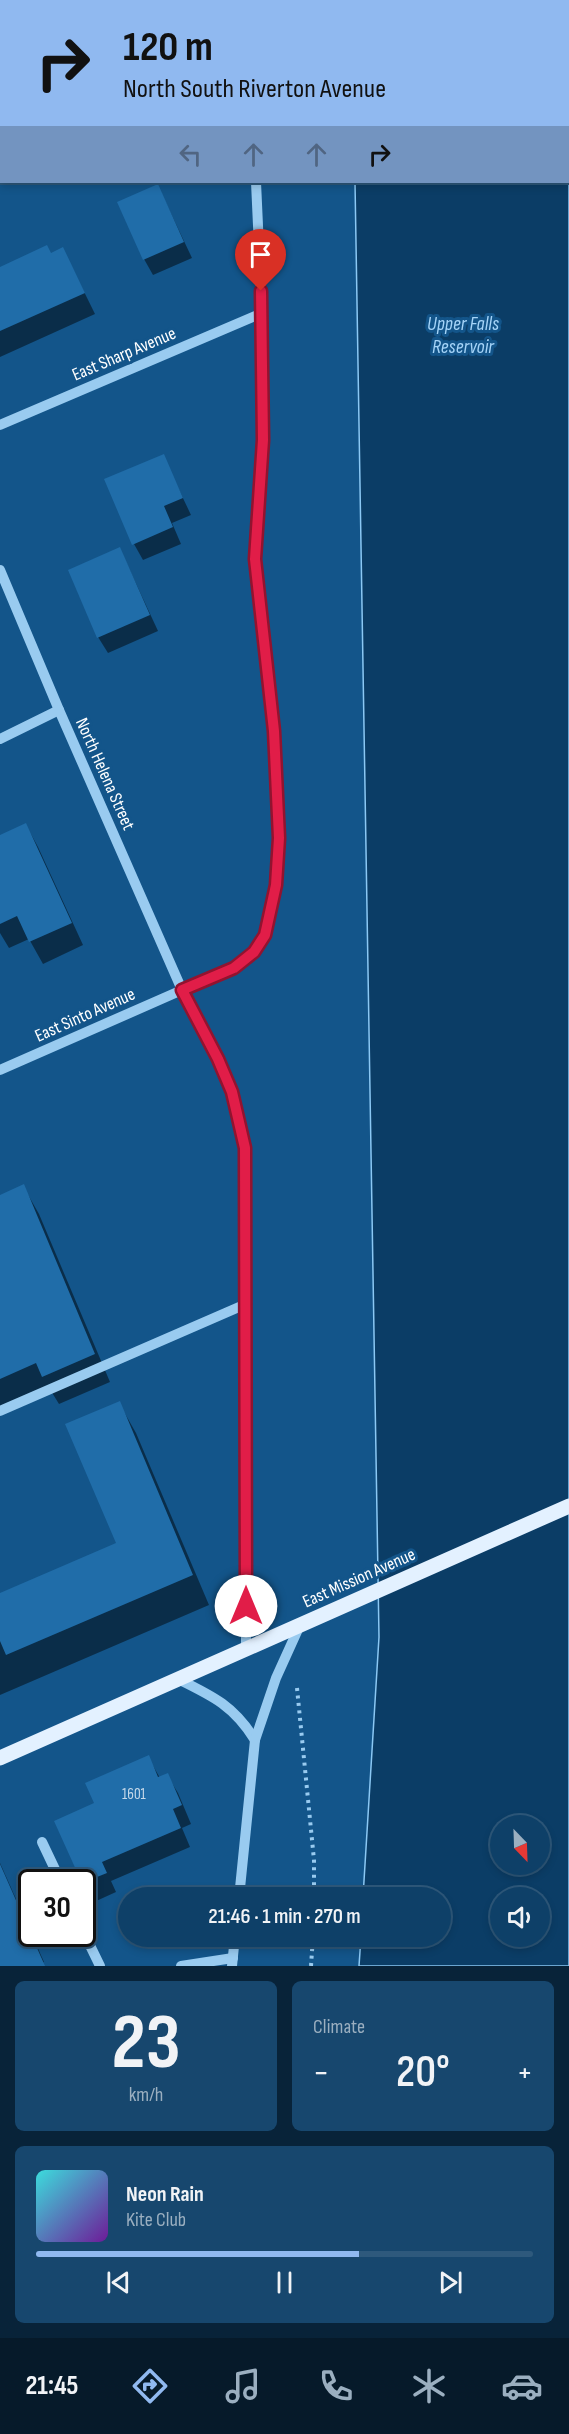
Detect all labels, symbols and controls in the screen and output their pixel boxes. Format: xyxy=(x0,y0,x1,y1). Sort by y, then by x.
text: 120 m xyxy=(123,22,213,73)
icon: right xyxy=(24,24,102,102)
text: North South Riverton Avenue xyxy=(123,73,386,105)
icon: left xyxy=(174,138,207,171)
icon: ahead xyxy=(237,138,270,171)
icon: ahead xyxy=(300,138,333,171)
icon: right xyxy=(363,138,396,171)
pin xyxy=(235,229,286,291)
icon: arrive xyxy=(244,238,277,271)
water label: Upper Falls Reservoir xyxy=(427,312,499,359)
street label: East Sharp Avenue xyxy=(69,323,179,385)
street label: North Helena Street xyxy=(71,715,139,834)
street label: East Sinto Avenue xyxy=(32,984,138,1046)
street label: East Mission Avenue xyxy=(299,1544,419,1612)
position arrow xyxy=(214,1574,278,1638)
house number: 1601 xyxy=(122,1785,147,1804)
north arrow xyxy=(490,1815,550,1875)
map controls xyxy=(490,1815,550,1947)
speed limit sign: 30 xyxy=(18,1869,96,1947)
button: sound xyxy=(490,1887,550,1947)
text: 21:46 · 1 min · 270 m xyxy=(208,1903,361,1930)
text: 23 xyxy=(111,1997,181,2090)
text: Climate xyxy=(313,2015,365,2039)
text: 20° xyxy=(396,2045,450,2100)
text: − xyxy=(313,2053,329,2093)
text: + xyxy=(517,2053,533,2093)
text: km/h xyxy=(129,2083,163,2107)
text: Neon Rain xyxy=(126,2181,204,2208)
text: Kite Club xyxy=(126,2208,186,2232)
icon: previous xyxy=(102,2266,135,2299)
icon: pause xyxy=(268,2266,301,2299)
icon: next xyxy=(434,2266,467,2299)
icon: directions xyxy=(129,2365,171,2407)
icon: music xyxy=(222,2365,264,2407)
icon: phone xyxy=(315,2365,357,2407)
icon: climate xyxy=(408,2365,450,2407)
icon: car xyxy=(501,2365,543,2407)
text: 21:45 xyxy=(26,2370,78,2402)

